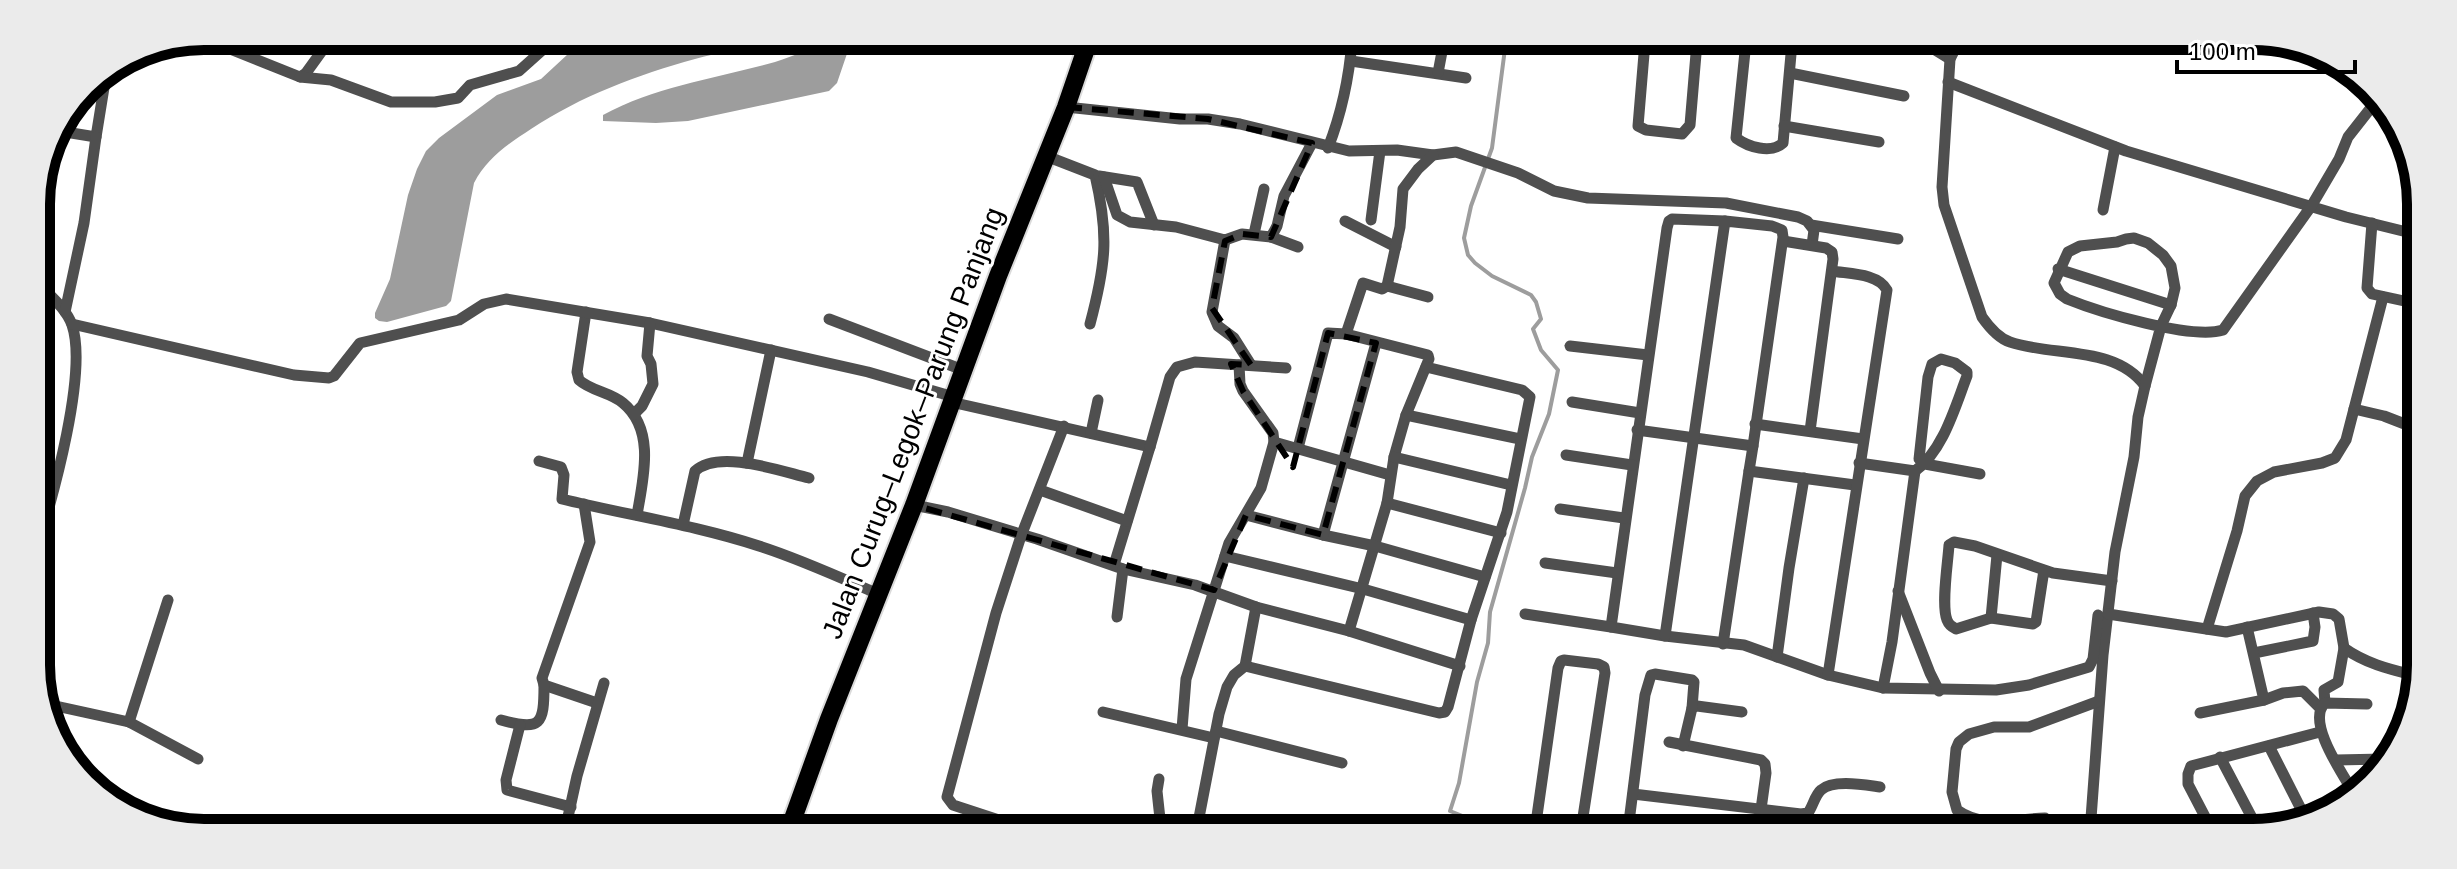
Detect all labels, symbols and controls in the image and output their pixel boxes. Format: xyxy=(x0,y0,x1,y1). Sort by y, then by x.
scale bar xyxy=(2177,24,2355,74)
text: 100 m xyxy=(2189,38,2256,65)
street label: Jalan Curug–Legok–Parung Panjang xyxy=(816,203,1010,643)

